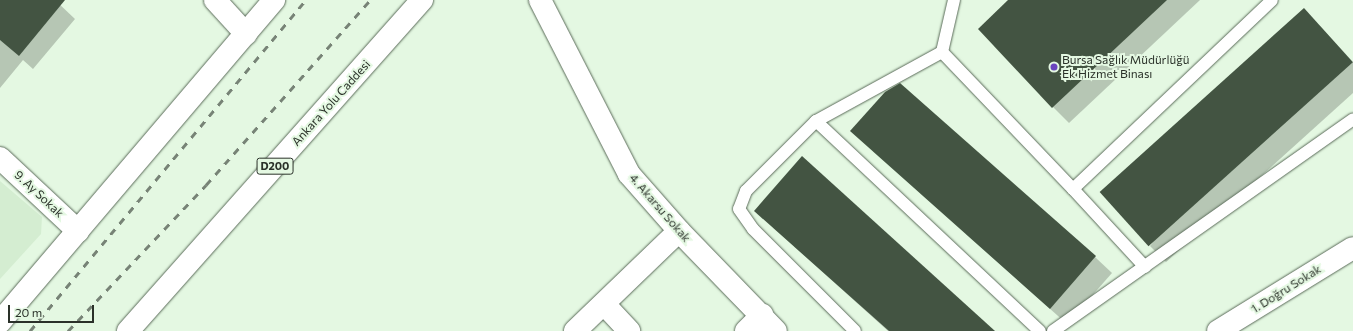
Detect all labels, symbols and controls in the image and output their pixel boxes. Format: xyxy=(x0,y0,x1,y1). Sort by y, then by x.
place label: Bursa Sağlık Müdürlüğü Ek Hizmet Binası xyxy=(1062,53,1189,81)
street label: Ankara Yolu Caddesi xyxy=(289,57,373,149)
marker: Bursa Sağlık Müdürlüğü Ek Hizmet Binası xyxy=(1049,62,1059,72)
road number: D200 xyxy=(256,157,294,175)
street label: 9. Ay Sokak xyxy=(11,168,67,220)
street label: 4. Akarsu Sokak xyxy=(626,171,694,245)
street label: 1. Doğru Sokak xyxy=(1248,262,1324,316)
scale bar xyxy=(10,297,96,323)
text: 20 m xyxy=(15,305,42,319)

